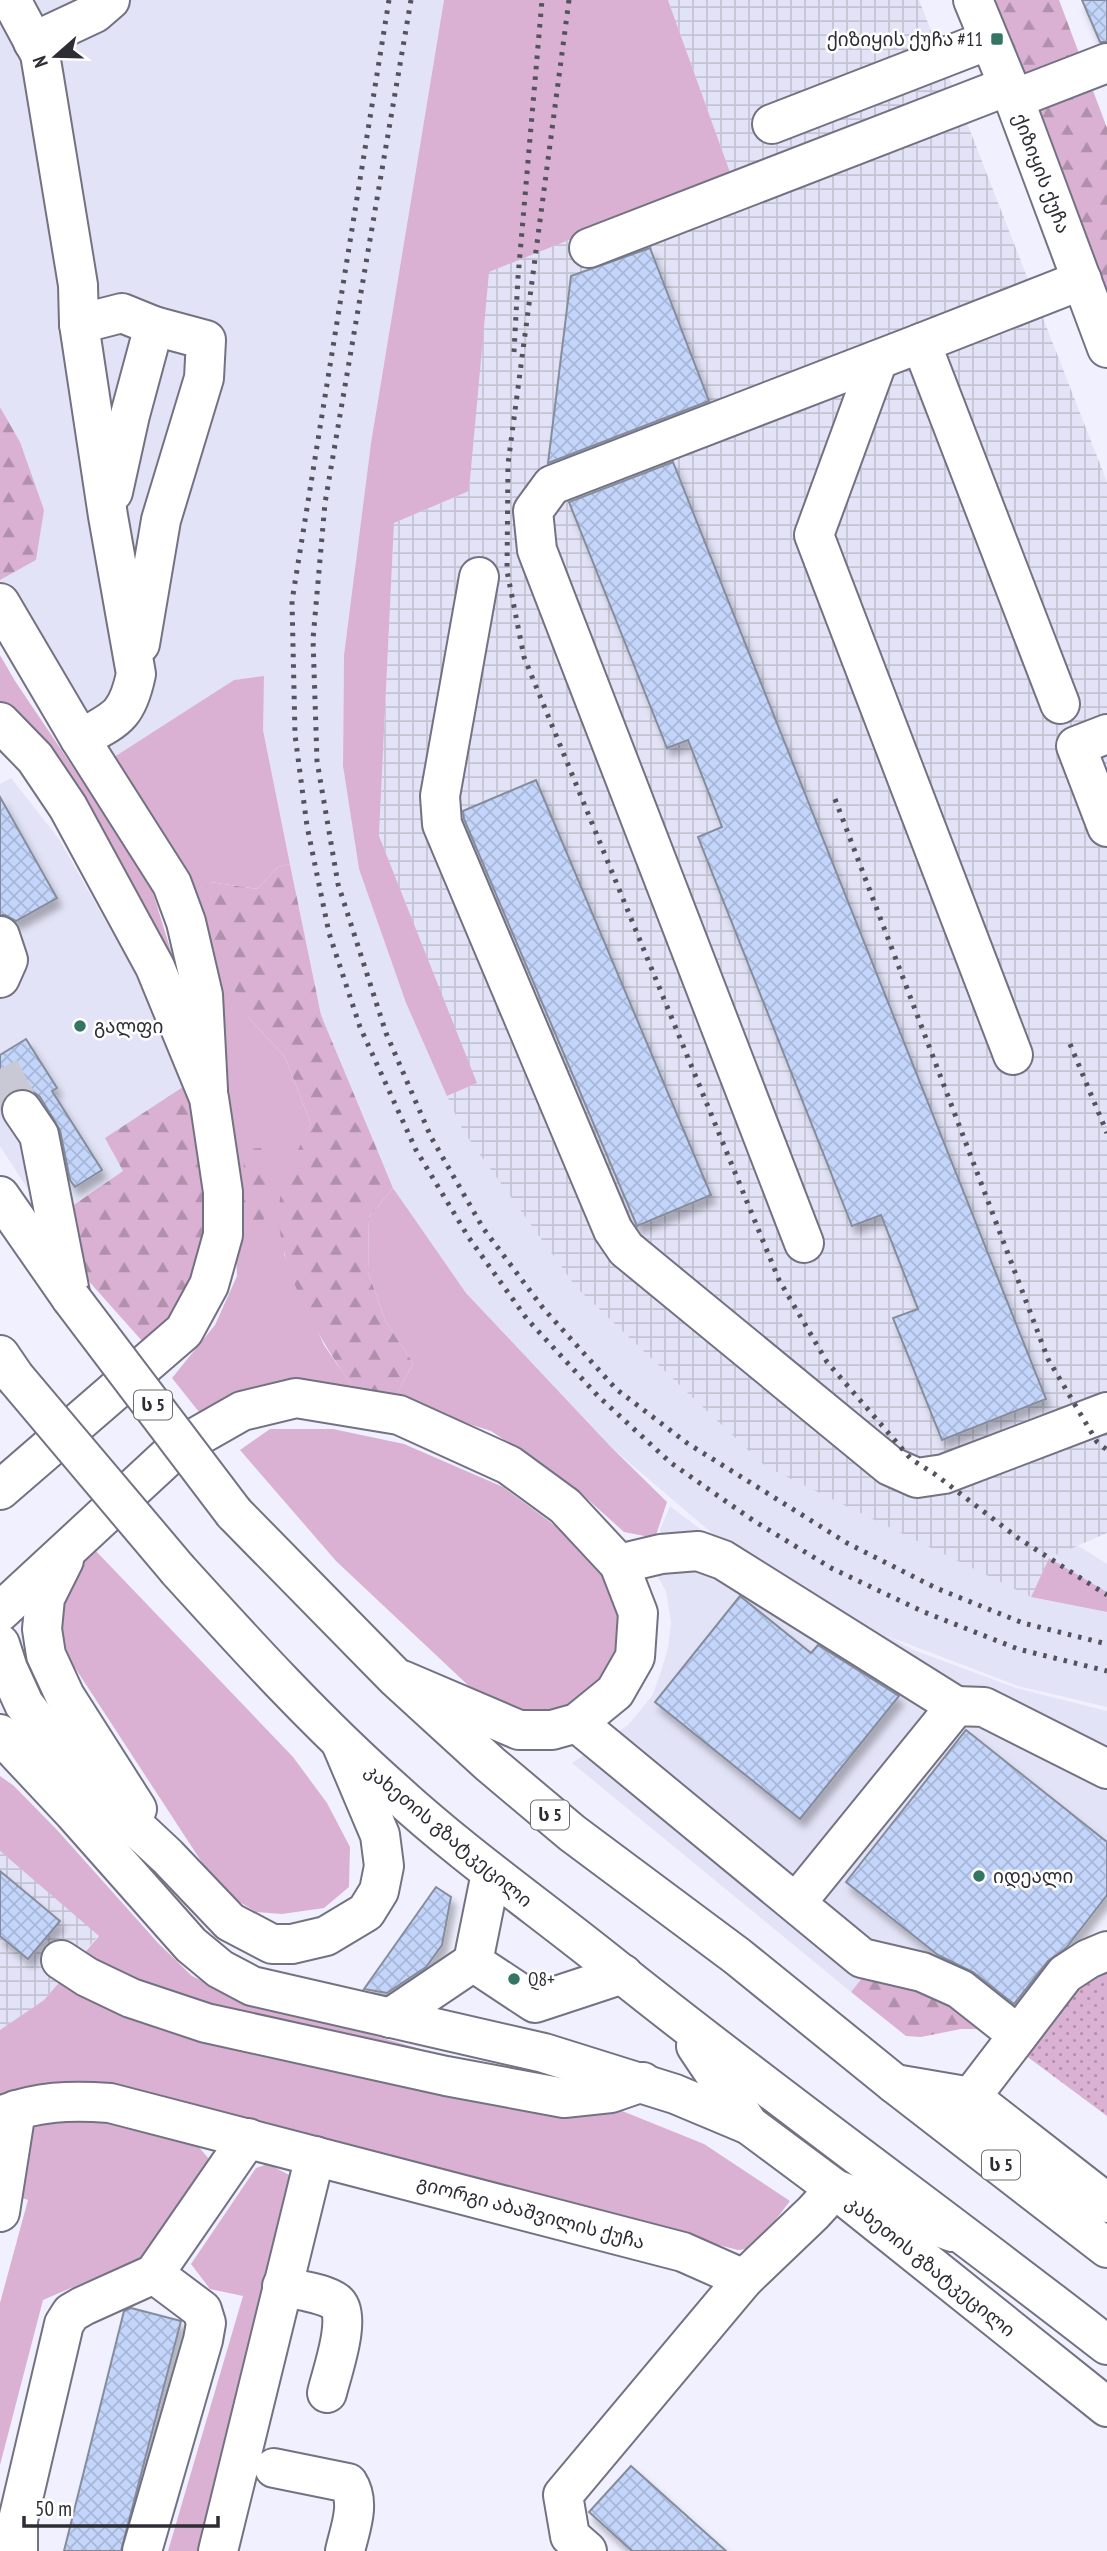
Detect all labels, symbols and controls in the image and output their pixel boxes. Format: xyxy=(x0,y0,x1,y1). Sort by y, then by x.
north arrow xyxy=(21,21,91,91)
place label: ქიზიყის ქუჩა #11 xyxy=(827,27,983,51)
marker: ქიზიყის ქუჩა #11 xyxy=(989,31,1005,47)
text: N xyxy=(27,53,53,71)
street label: ქიზიყის ქუჩა xyxy=(1008,110,1076,236)
place label: გალფი xyxy=(94,1014,163,1039)
marker: გალფი xyxy=(72,1018,88,1034)
road number: ს 5 xyxy=(134,1390,172,1420)
street label: კახეთის გზატკეცილი xyxy=(360,1758,538,1913)
road number: ს 5 xyxy=(531,1800,569,1829)
place label: იდეალი xyxy=(993,1864,1073,1889)
marker: იდეალი xyxy=(971,1868,987,1884)
place label: Q8+ xyxy=(528,1967,555,1991)
marker: Q8+ xyxy=(506,1971,522,1987)
road number: ს 5 xyxy=(982,2150,1020,2180)
street label: გიორგი აბაშვილის ქუჩა xyxy=(414,2170,648,2255)
street label: კახეთის გზატკეცილი xyxy=(841,2190,1021,2342)
scale bar xyxy=(24,2484,219,2528)
text: 50 m xyxy=(35,2495,72,2522)

